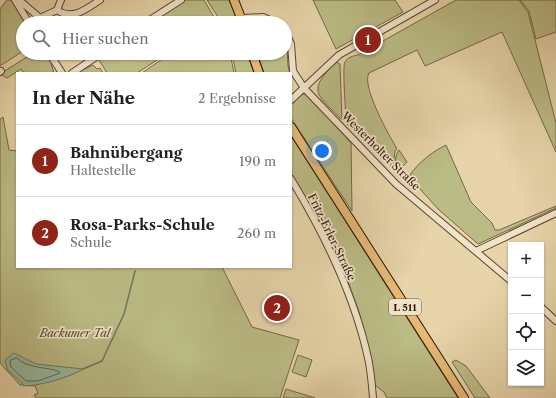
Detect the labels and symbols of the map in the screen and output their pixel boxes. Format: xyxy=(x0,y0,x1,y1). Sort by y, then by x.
pin: 1 xyxy=(355,25,381,55)
street label: Westerholter Straße xyxy=(338,108,423,193)
your location xyxy=(312,141,332,161)
street label: Fritz-Erler-Straße xyxy=(305,191,359,283)
pin: 2 xyxy=(264,293,290,323)
road number: L 511 xyxy=(389,299,421,315)
park label: Backumer Tal xyxy=(39,326,112,340)

